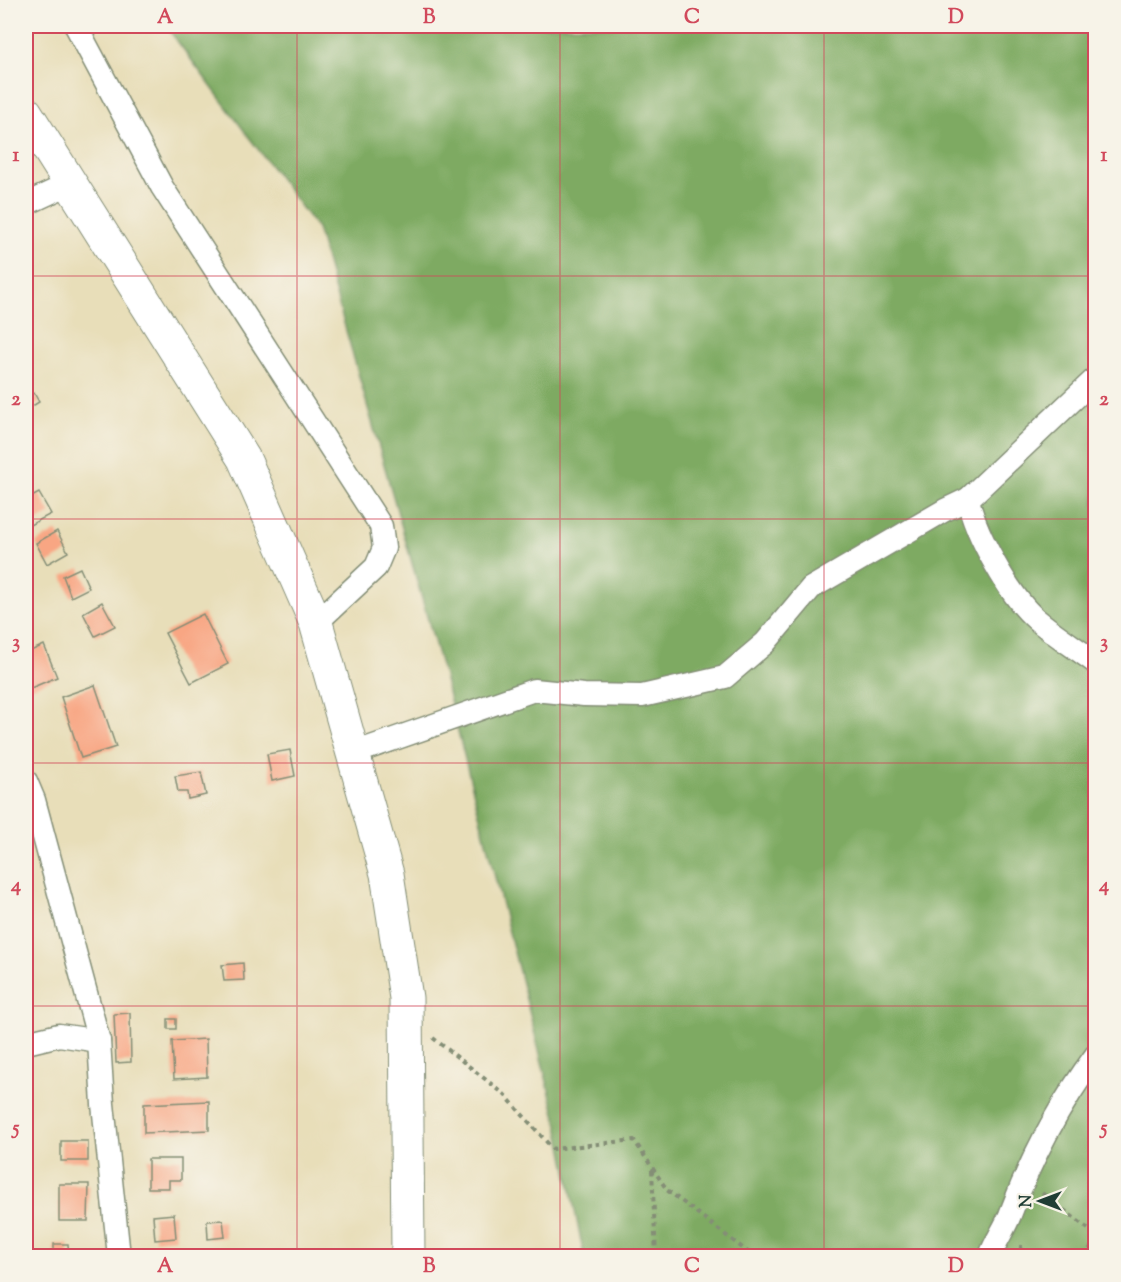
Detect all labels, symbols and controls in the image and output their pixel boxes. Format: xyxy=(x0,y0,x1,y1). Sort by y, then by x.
text: A xyxy=(157,4,174,33)
text: B xyxy=(423,4,436,33)
text: C xyxy=(684,4,700,33)
text: D xyxy=(948,4,964,33)
text: 1 xyxy=(13,142,20,171)
text: 1 xyxy=(1101,142,1108,171)
text: 2 xyxy=(11,386,21,415)
text: 2 xyxy=(1099,386,1109,415)
text: 3 xyxy=(12,629,20,658)
text: 3 xyxy=(1100,629,1108,658)
text: 4 xyxy=(10,872,21,901)
text: 4 xyxy=(1098,872,1109,901)
text: 5 xyxy=(11,1115,20,1144)
text: 5 xyxy=(1099,1115,1108,1144)
north arrow xyxy=(1010,1171,1070,1231)
text: N xyxy=(1016,1194,1039,1207)
text: A xyxy=(157,1253,174,1282)
text: B xyxy=(423,1253,436,1282)
text: C xyxy=(684,1253,700,1282)
text: D xyxy=(948,1253,964,1282)

